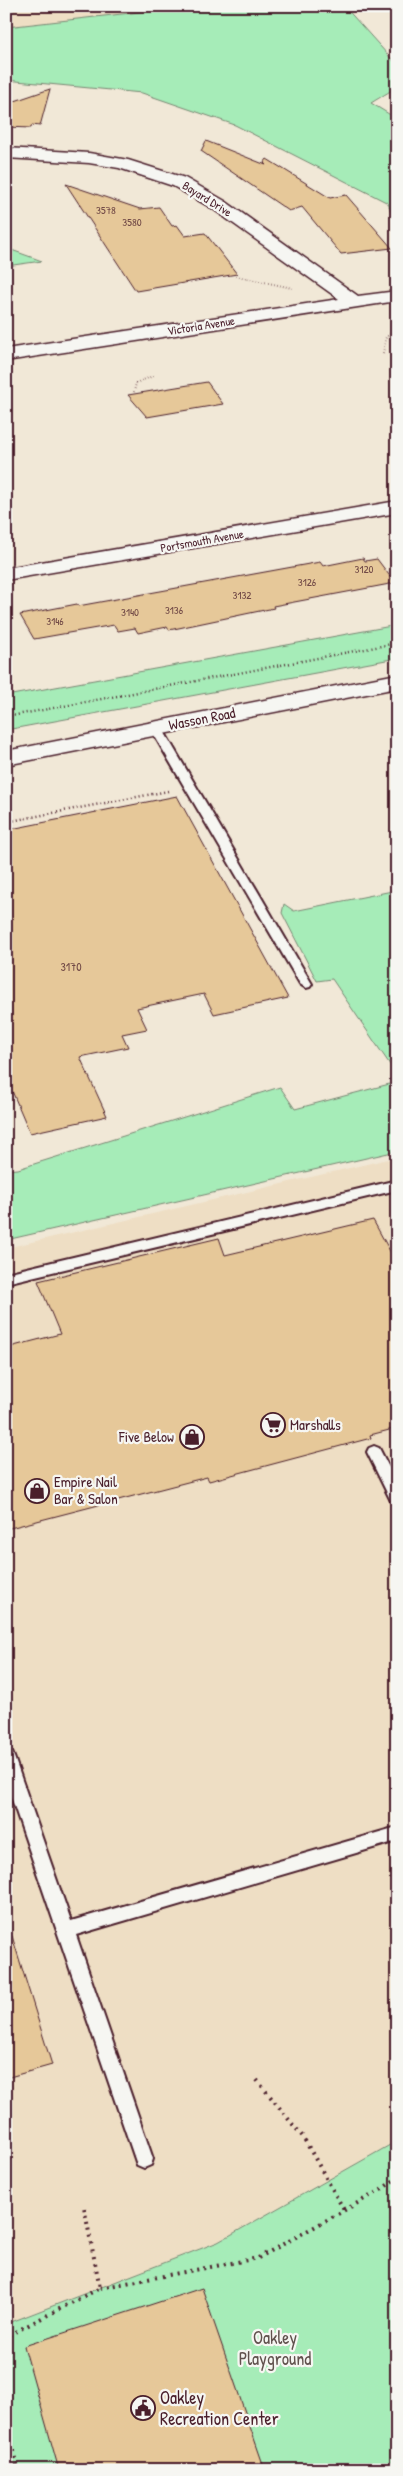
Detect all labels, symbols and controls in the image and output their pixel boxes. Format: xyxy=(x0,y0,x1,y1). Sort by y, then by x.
street label: Bayard Drive xyxy=(179,177,235,221)
house number: 3578 xyxy=(96,203,116,217)
house number: 3580 xyxy=(122,215,142,229)
street label: Victoria Avenue xyxy=(166,312,236,339)
street label: Portsmouth Avenue xyxy=(159,525,245,556)
house number: 3120 xyxy=(355,562,374,576)
house number: 3126 xyxy=(298,575,317,589)
house number: 3132 xyxy=(233,588,252,602)
house number: 3136 xyxy=(165,603,184,617)
house number: 3140 xyxy=(121,605,139,619)
house number: 3146 xyxy=(46,614,64,628)
street label: Wasson Road xyxy=(167,702,237,735)
house number: 3170 xyxy=(60,958,82,975)
supermarket icon: Marshalls xyxy=(260,1412,286,1438)
place label: Marshalls xyxy=(290,1414,341,1435)
shop icon: Five Below xyxy=(179,1424,205,1450)
place label: Five Below xyxy=(118,1426,174,1447)
place label: Empire Nail Bar & Salon xyxy=(54,1471,118,1509)
shop icon: Empire Nail Bar & Salon xyxy=(24,1478,50,1504)
park label: Oakley Playground xyxy=(239,2325,311,2371)
place label: Oakley Recreation Center xyxy=(160,2385,279,2431)
public building icon: Oakley Recreation Center xyxy=(130,2395,156,2421)

